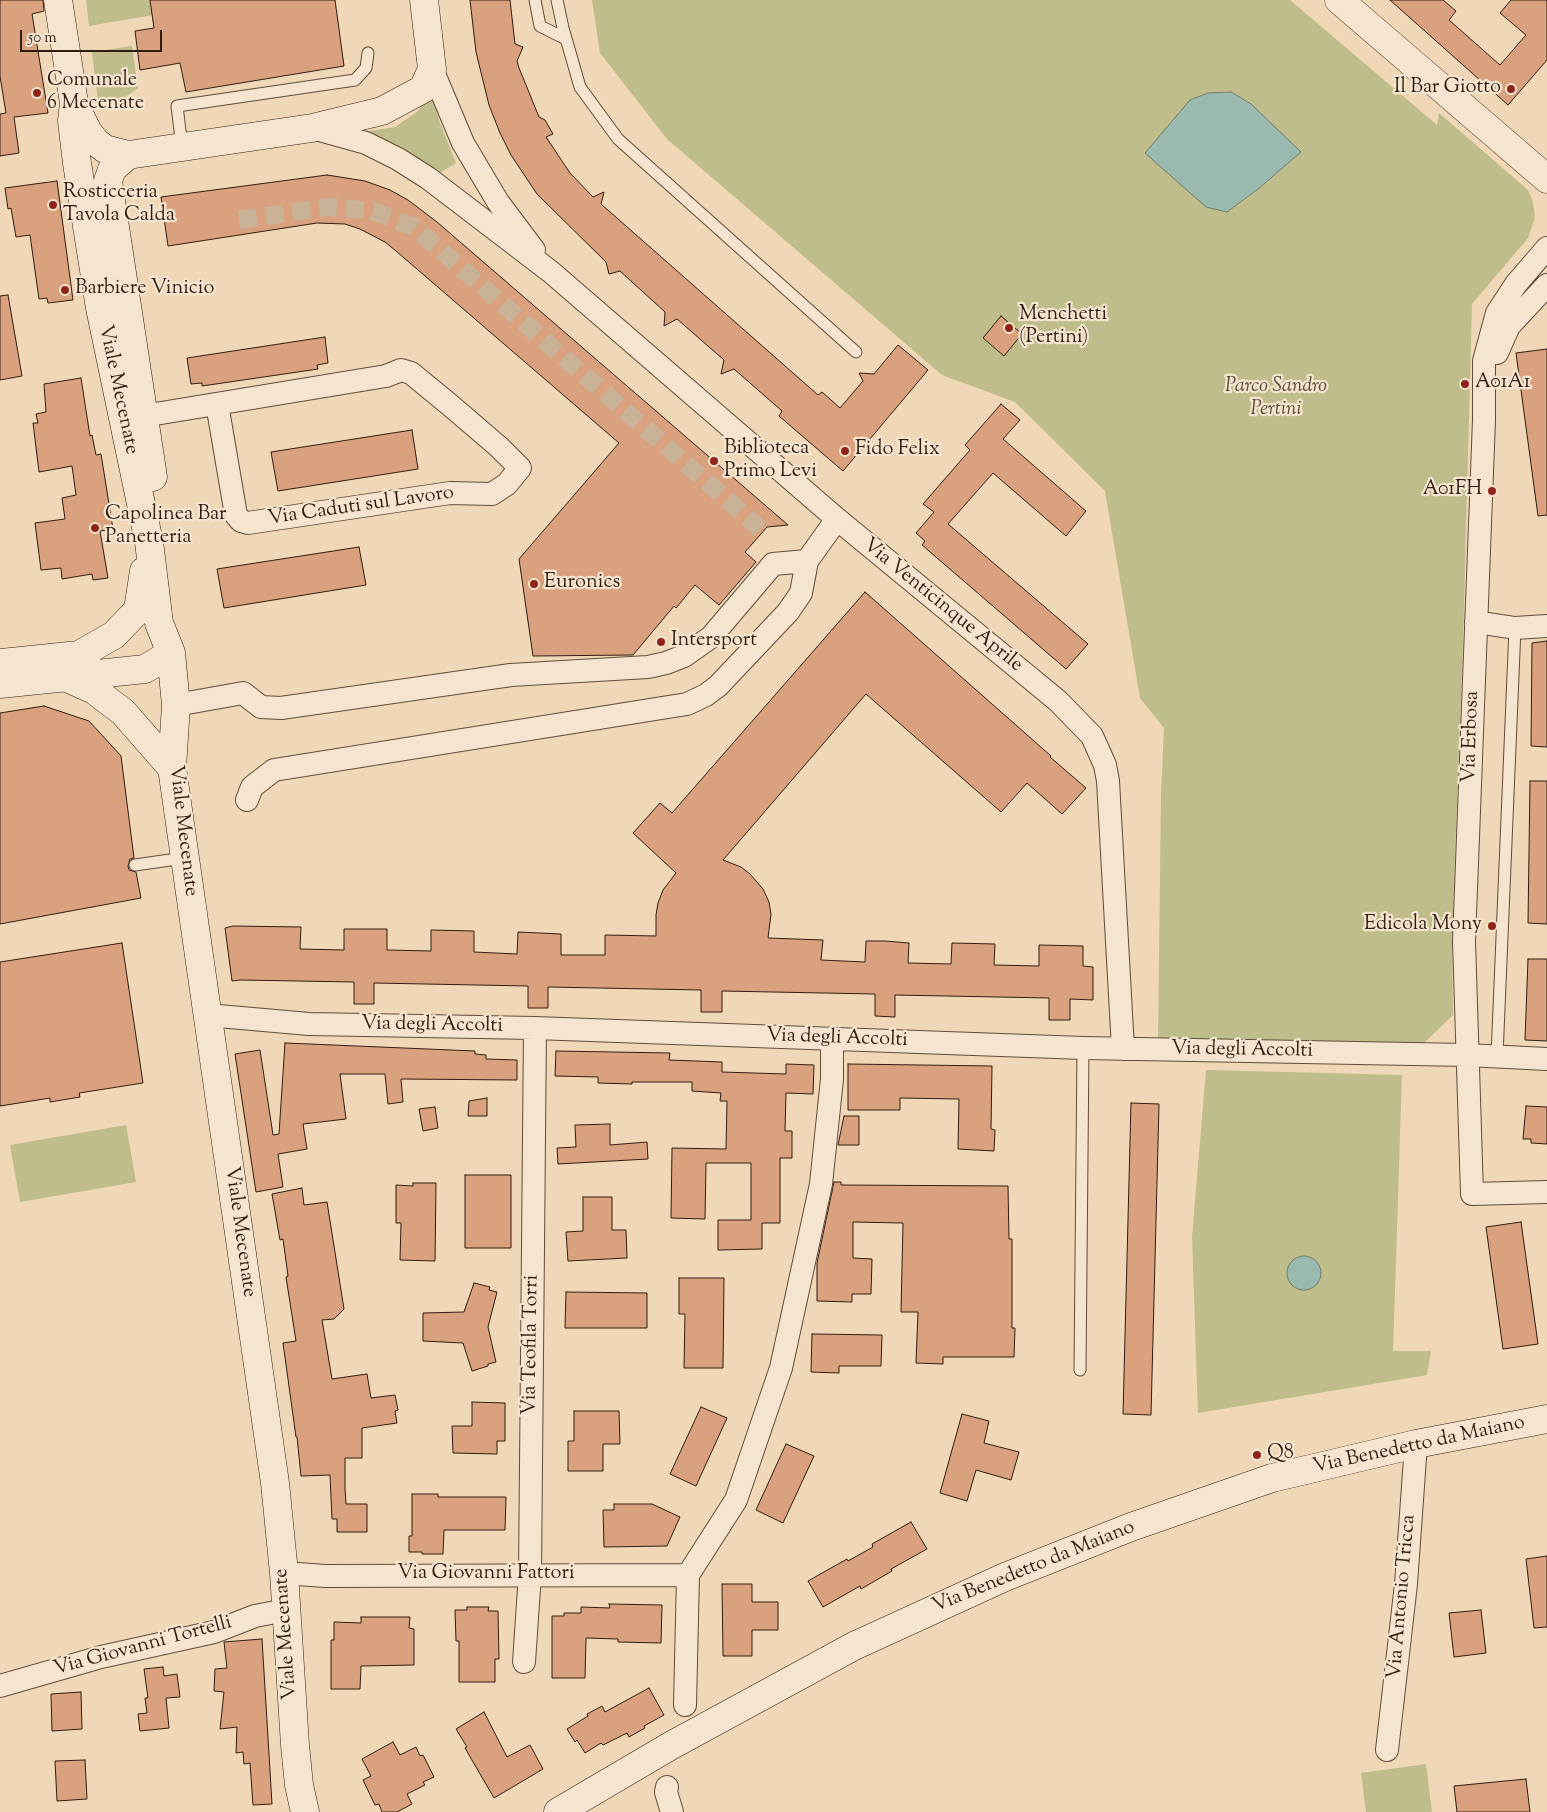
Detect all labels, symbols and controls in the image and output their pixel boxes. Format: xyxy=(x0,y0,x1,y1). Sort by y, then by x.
scale bar xyxy=(22,20,165,52)
text: 50 m xyxy=(28,28,57,49)
place label: Comunale 6 Mecenate xyxy=(47,70,144,117)
place label: Il Bar Giotto xyxy=(1394,77,1501,101)
marker: Il Bar Giotto xyxy=(1505,83,1517,95)
marker: Comunale 6 Mecenate xyxy=(31,87,43,99)
place label: Rosticceria Tavola Calda xyxy=(63,182,175,229)
marker: Rosticceria Tavola Calda xyxy=(47,199,59,211)
place label: Barbiere Vinicio xyxy=(75,278,214,302)
marker: Barbiere Vinicio xyxy=(59,284,71,296)
place label: Menchetti (Pertini) xyxy=(1019,304,1107,351)
marker: Menchetti (Pertini) xyxy=(1003,322,1015,334)
street label: Viale Mecenate xyxy=(92,323,142,457)
place label: A01A1 xyxy=(1475,372,1530,396)
park label: Parco Sandro Pertini xyxy=(1225,376,1327,423)
marker: A01A1 xyxy=(1459,378,1471,390)
place label: Biblioteca Primo Levi xyxy=(724,438,817,485)
place label: Fido Felix xyxy=(855,439,940,463)
marker: Fido Felix xyxy=(839,445,851,457)
marker: Biblioteca Primo Levi xyxy=(708,455,720,467)
place label: A01FH xyxy=(1423,479,1482,503)
street label: Via Caduti sul Lavoro xyxy=(266,482,456,532)
marker: A01FH xyxy=(1486,485,1498,497)
place label: Capolinea Bar Panetteria xyxy=(105,504,227,551)
marker: Capolinea Bar Panetteria xyxy=(89,522,101,534)
street label: Via Venticinque Aprile xyxy=(857,534,1027,678)
place label: Euronics xyxy=(544,572,620,596)
marker: Euronics xyxy=(528,578,540,590)
place label: Intersport xyxy=(671,630,757,654)
marker: Intersport xyxy=(655,636,667,648)
street label: Via Erbosa xyxy=(1458,690,1486,784)
street label: Viale Mecenate xyxy=(162,764,202,898)
place label: Edicola Mony xyxy=(1364,914,1482,938)
marker: Edicola Mony xyxy=(1486,920,1498,932)
street label: Via degli Accolti xyxy=(361,1013,503,1039)
street label: Via degli Accolti xyxy=(766,1025,908,1053)
street label: Via degli Accolti xyxy=(1171,1038,1313,1064)
street label: Viale Mecenate xyxy=(218,1165,260,1299)
street label: Via Teofila Torri xyxy=(519,1275,545,1415)
street label: Via Benedetto da Maiano xyxy=(1311,1412,1527,1480)
place label: Q8 xyxy=(1267,1443,1294,1467)
marker: Q8 xyxy=(1251,1449,1263,1461)
street label: Via Antonio Tricca xyxy=(1384,1514,1422,1680)
street label: Via Benedetto da Maiano xyxy=(929,1516,1139,1620)
street label: Via Giovanni Fattori xyxy=(397,1563,575,1587)
street label: Viale Mecenate xyxy=(270,1568,304,1700)
street label: Via Giovanni Tortelli xyxy=(51,1612,235,1682)

